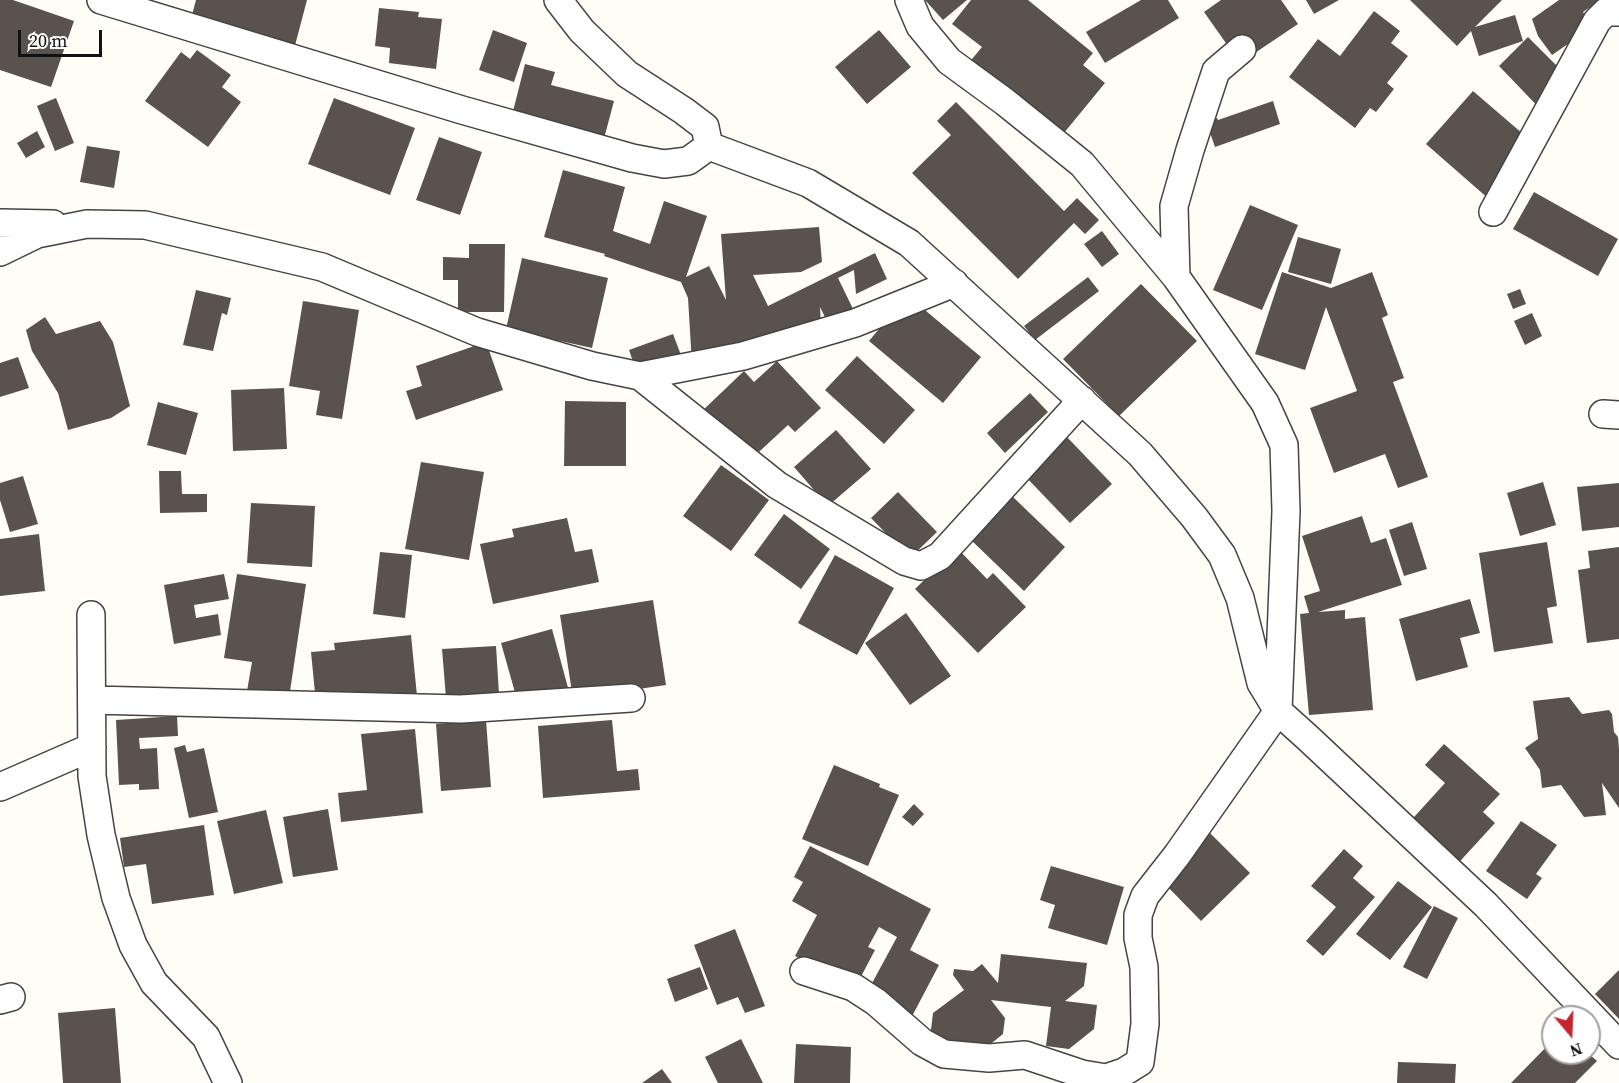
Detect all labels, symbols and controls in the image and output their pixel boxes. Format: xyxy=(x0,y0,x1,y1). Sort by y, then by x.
scale bar xyxy=(21,18,105,56)
text: 20 m xyxy=(29,28,67,53)
north arrow xyxy=(1541,1005,1601,1065)
text: N xyxy=(1567,1038,1585,1062)

